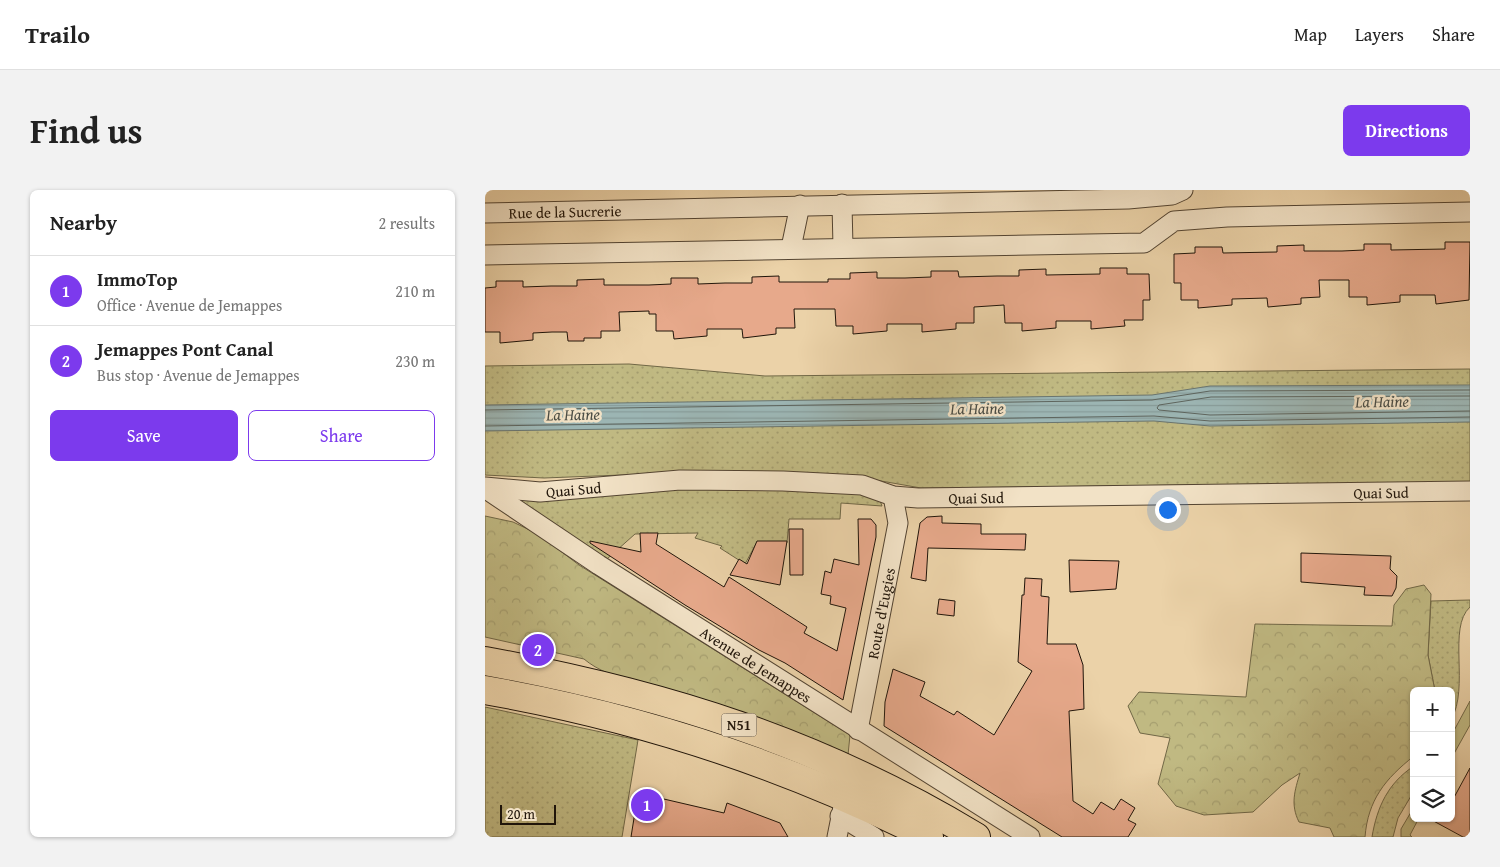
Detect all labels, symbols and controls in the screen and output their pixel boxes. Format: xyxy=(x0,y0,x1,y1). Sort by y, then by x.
text: Trailo xyxy=(25,17,90,52)
text: Map xyxy=(1294,21,1327,48)
text: Layers xyxy=(1355,21,1404,48)
text: Share xyxy=(1432,21,1475,48)
text: Find us xyxy=(30,105,143,156)
button: Directions xyxy=(1343,105,1470,156)
street label: Rue de la Sucrerie xyxy=(508,200,622,223)
text: Nearby xyxy=(50,207,117,238)
text: 2 results xyxy=(378,211,435,235)
text: ImmoTop xyxy=(97,265,177,293)
text: 1 xyxy=(62,279,70,303)
text: 210 m xyxy=(395,279,435,303)
text: Office · Avenue de Jemappes xyxy=(97,293,282,317)
text: Jemappes Pont Canal xyxy=(97,335,273,363)
text: 2 xyxy=(62,349,70,373)
text: 230 m xyxy=(395,349,435,373)
text: Bus stop · Avenue de Jemappes xyxy=(97,363,300,387)
water label: La Haine xyxy=(1354,389,1410,413)
water label: La Haine xyxy=(949,396,1005,420)
water label: La Haine xyxy=(545,402,601,426)
button: Save xyxy=(50,410,238,461)
button: Share xyxy=(248,410,435,461)
street label: Quai Sud xyxy=(545,476,602,502)
street label: Quai Sud xyxy=(1353,481,1409,503)
street label: Quai Sud xyxy=(948,486,1004,508)
your location xyxy=(1155,497,1181,523)
street label: Route d'Eugies xyxy=(862,566,900,661)
street label: Avenue de Jemappes xyxy=(696,621,816,707)
pin: 2 xyxy=(522,631,554,669)
map controls xyxy=(1410,687,1455,822)
button: + xyxy=(1410,687,1455,732)
road number: N51 xyxy=(721,714,757,736)
button: − xyxy=(1410,732,1455,777)
button: layers xyxy=(1410,777,1455,822)
pin: 1 xyxy=(631,786,663,824)
scale bar xyxy=(500,802,556,825)
text: 20 m xyxy=(507,804,535,824)

